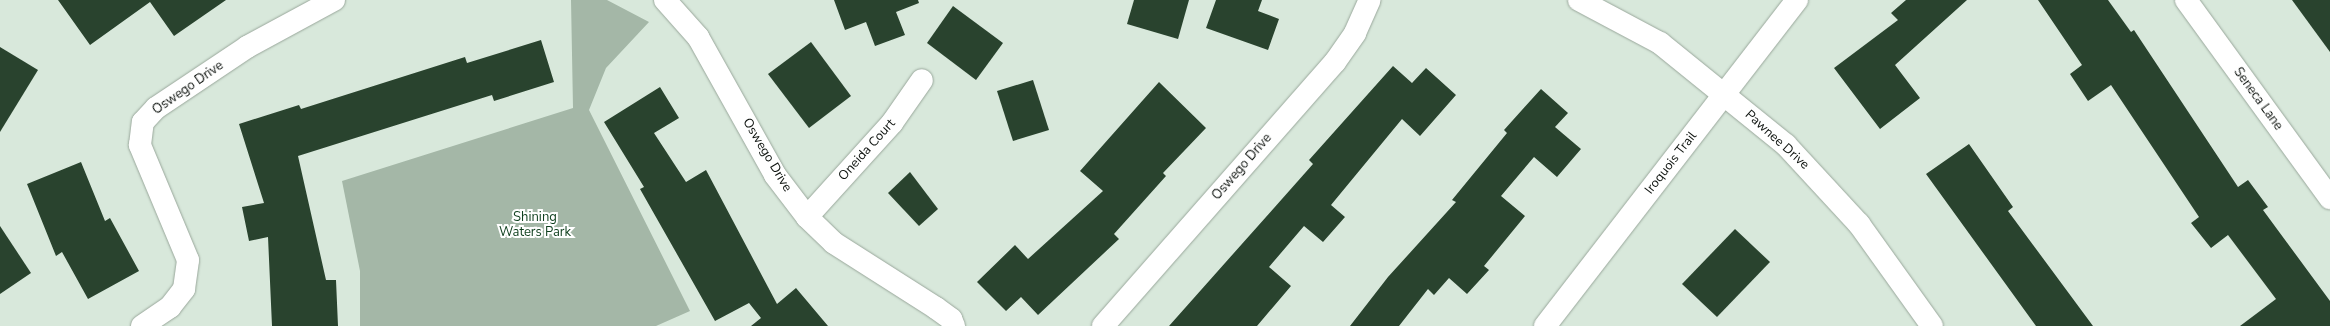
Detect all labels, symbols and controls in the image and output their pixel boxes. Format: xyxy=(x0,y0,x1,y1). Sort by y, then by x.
street label: Oswego Drive xyxy=(150,58,226,118)
street label: Seneca Lane xyxy=(2230,65,2286,133)
street label: Pawnee Drive xyxy=(1742,107,1812,173)
street label: Oswego Drive xyxy=(739,115,795,195)
street label: Oneida Court xyxy=(835,116,899,184)
street label: Iroquois Trail xyxy=(1642,129,1700,197)
street label: Oswego Drive xyxy=(1209,131,1275,203)
park label: Shining Waters Park xyxy=(499,210,571,241)

